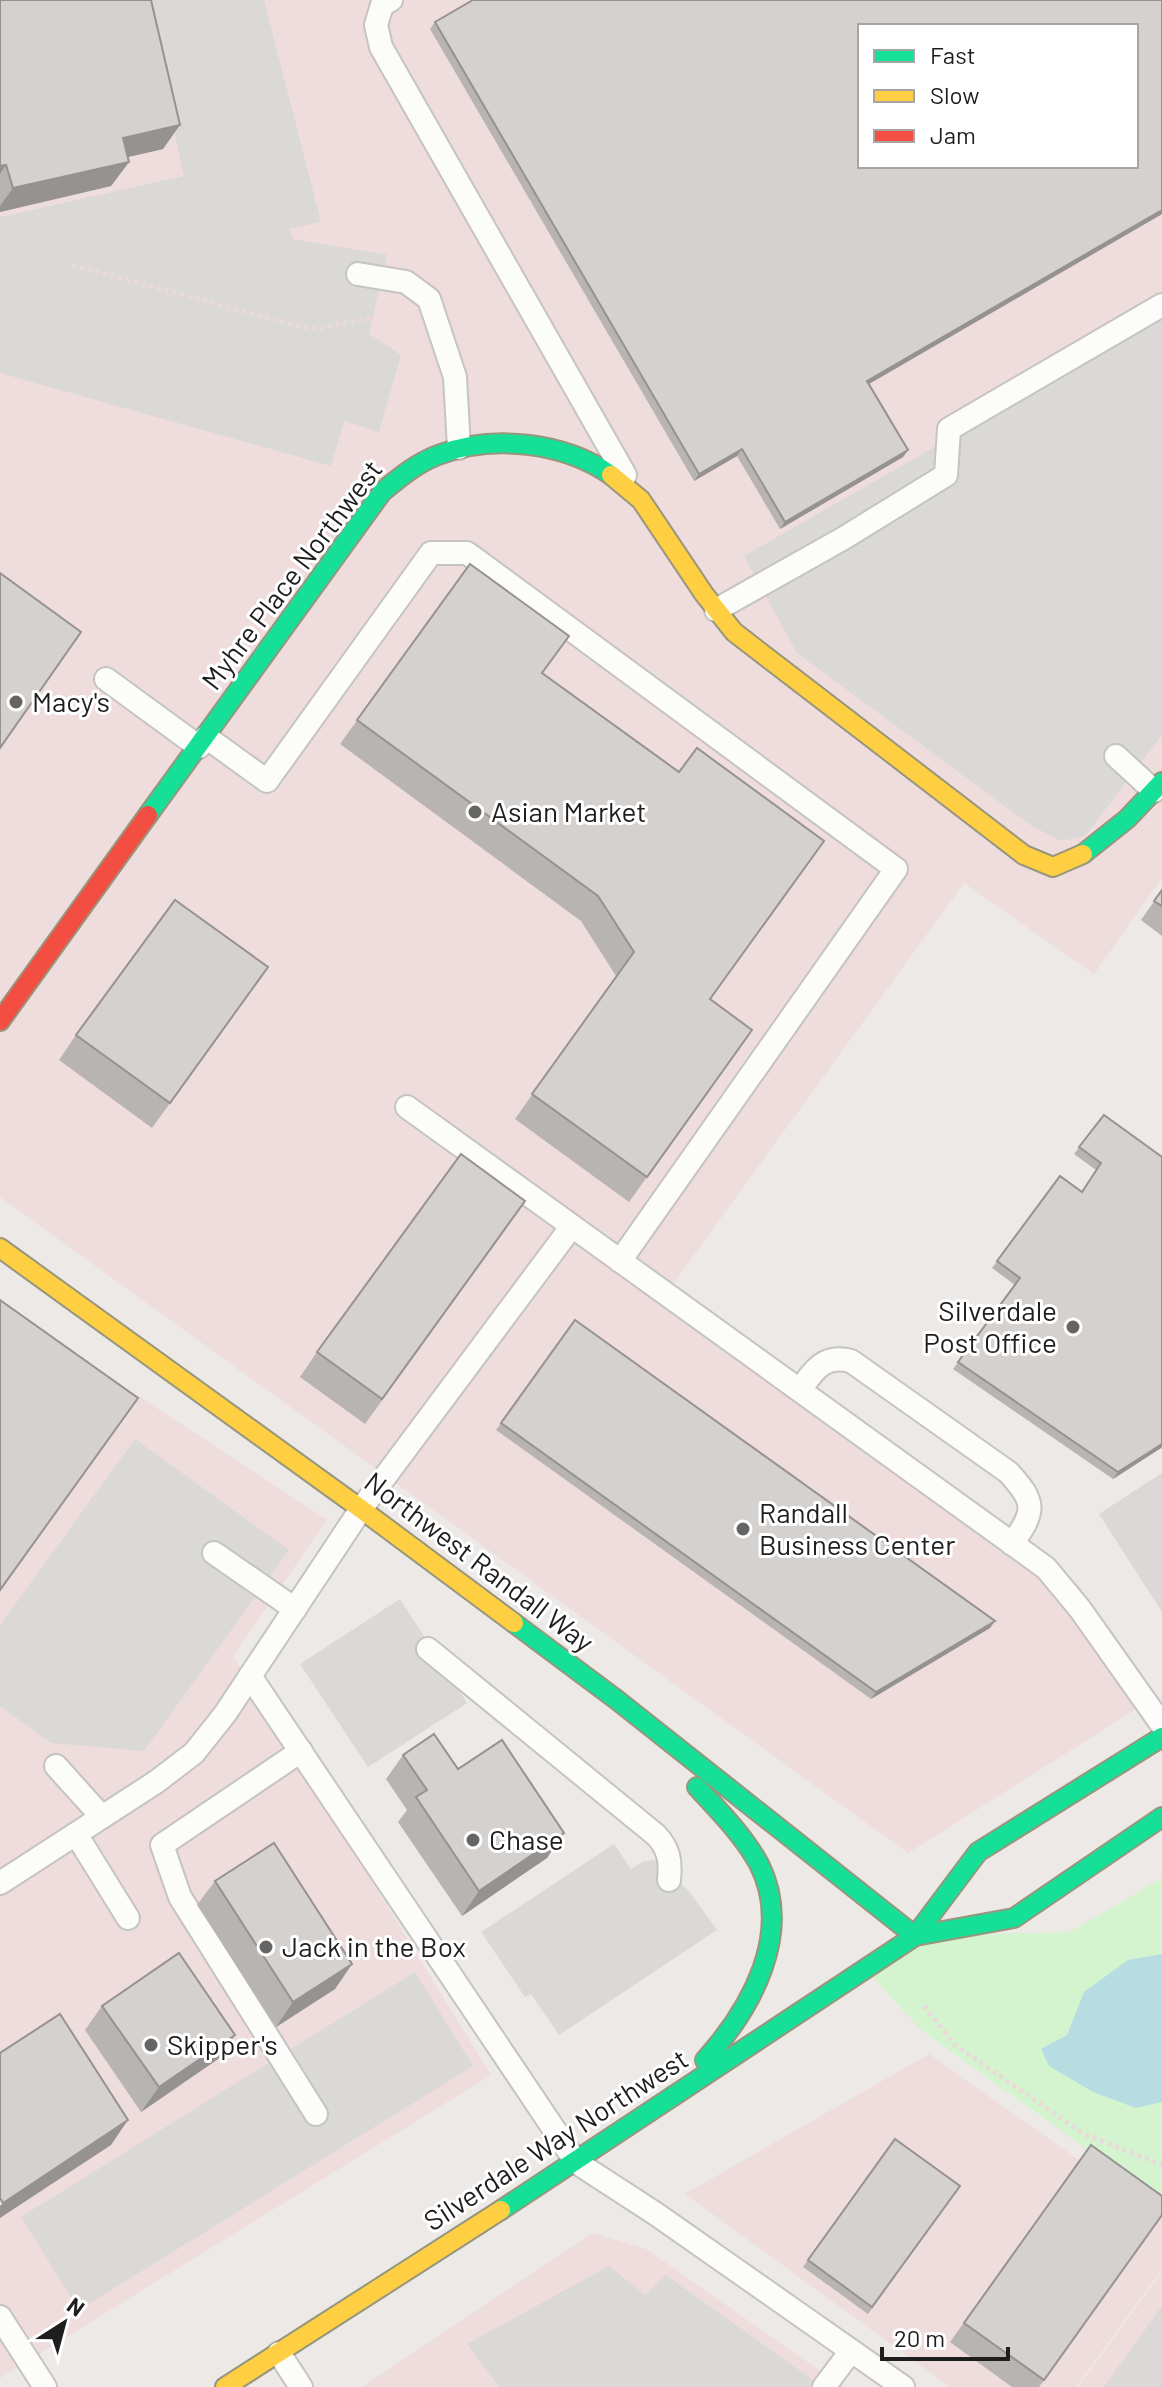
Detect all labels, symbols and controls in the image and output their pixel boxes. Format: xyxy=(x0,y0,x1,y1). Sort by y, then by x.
legend xyxy=(858,24,1138,168)
text: Fast xyxy=(930,40,975,69)
text: Slow xyxy=(930,80,979,109)
text: Jam xyxy=(930,120,976,149)
street label: Myhre Place Northwest xyxy=(194,453,389,696)
place label: Macy's xyxy=(32,684,110,718)
marker: Macy's xyxy=(7,693,25,711)
place label: Asian Market xyxy=(491,794,647,828)
marker: Asian Market xyxy=(466,803,484,821)
place label: Silverdale Post Office xyxy=(923,1293,1057,1359)
marker: Silverdale Post Office xyxy=(1064,1318,1082,1336)
street label: Northwest Randall Way xyxy=(358,1464,601,1659)
place label: Randall Business Center xyxy=(759,1495,955,1561)
marker: Randall Business Center xyxy=(734,1520,752,1538)
place label: Chase xyxy=(489,1822,564,1856)
marker: Chase xyxy=(464,1831,482,1849)
place label: Jack in the Box xyxy=(282,1929,466,1963)
marker: Jack in the Box xyxy=(257,1938,275,1956)
place label: Skipper's xyxy=(167,2027,278,2061)
marker: Skipper's xyxy=(142,2036,160,2054)
street label: Silverdale Way Northwest xyxy=(417,2041,694,2237)
north arrow xyxy=(24,2283,104,2363)
text: N xyxy=(63,2291,90,2321)
scale bar xyxy=(882,2311,1008,2361)
text: 20 m xyxy=(894,2323,945,2352)

